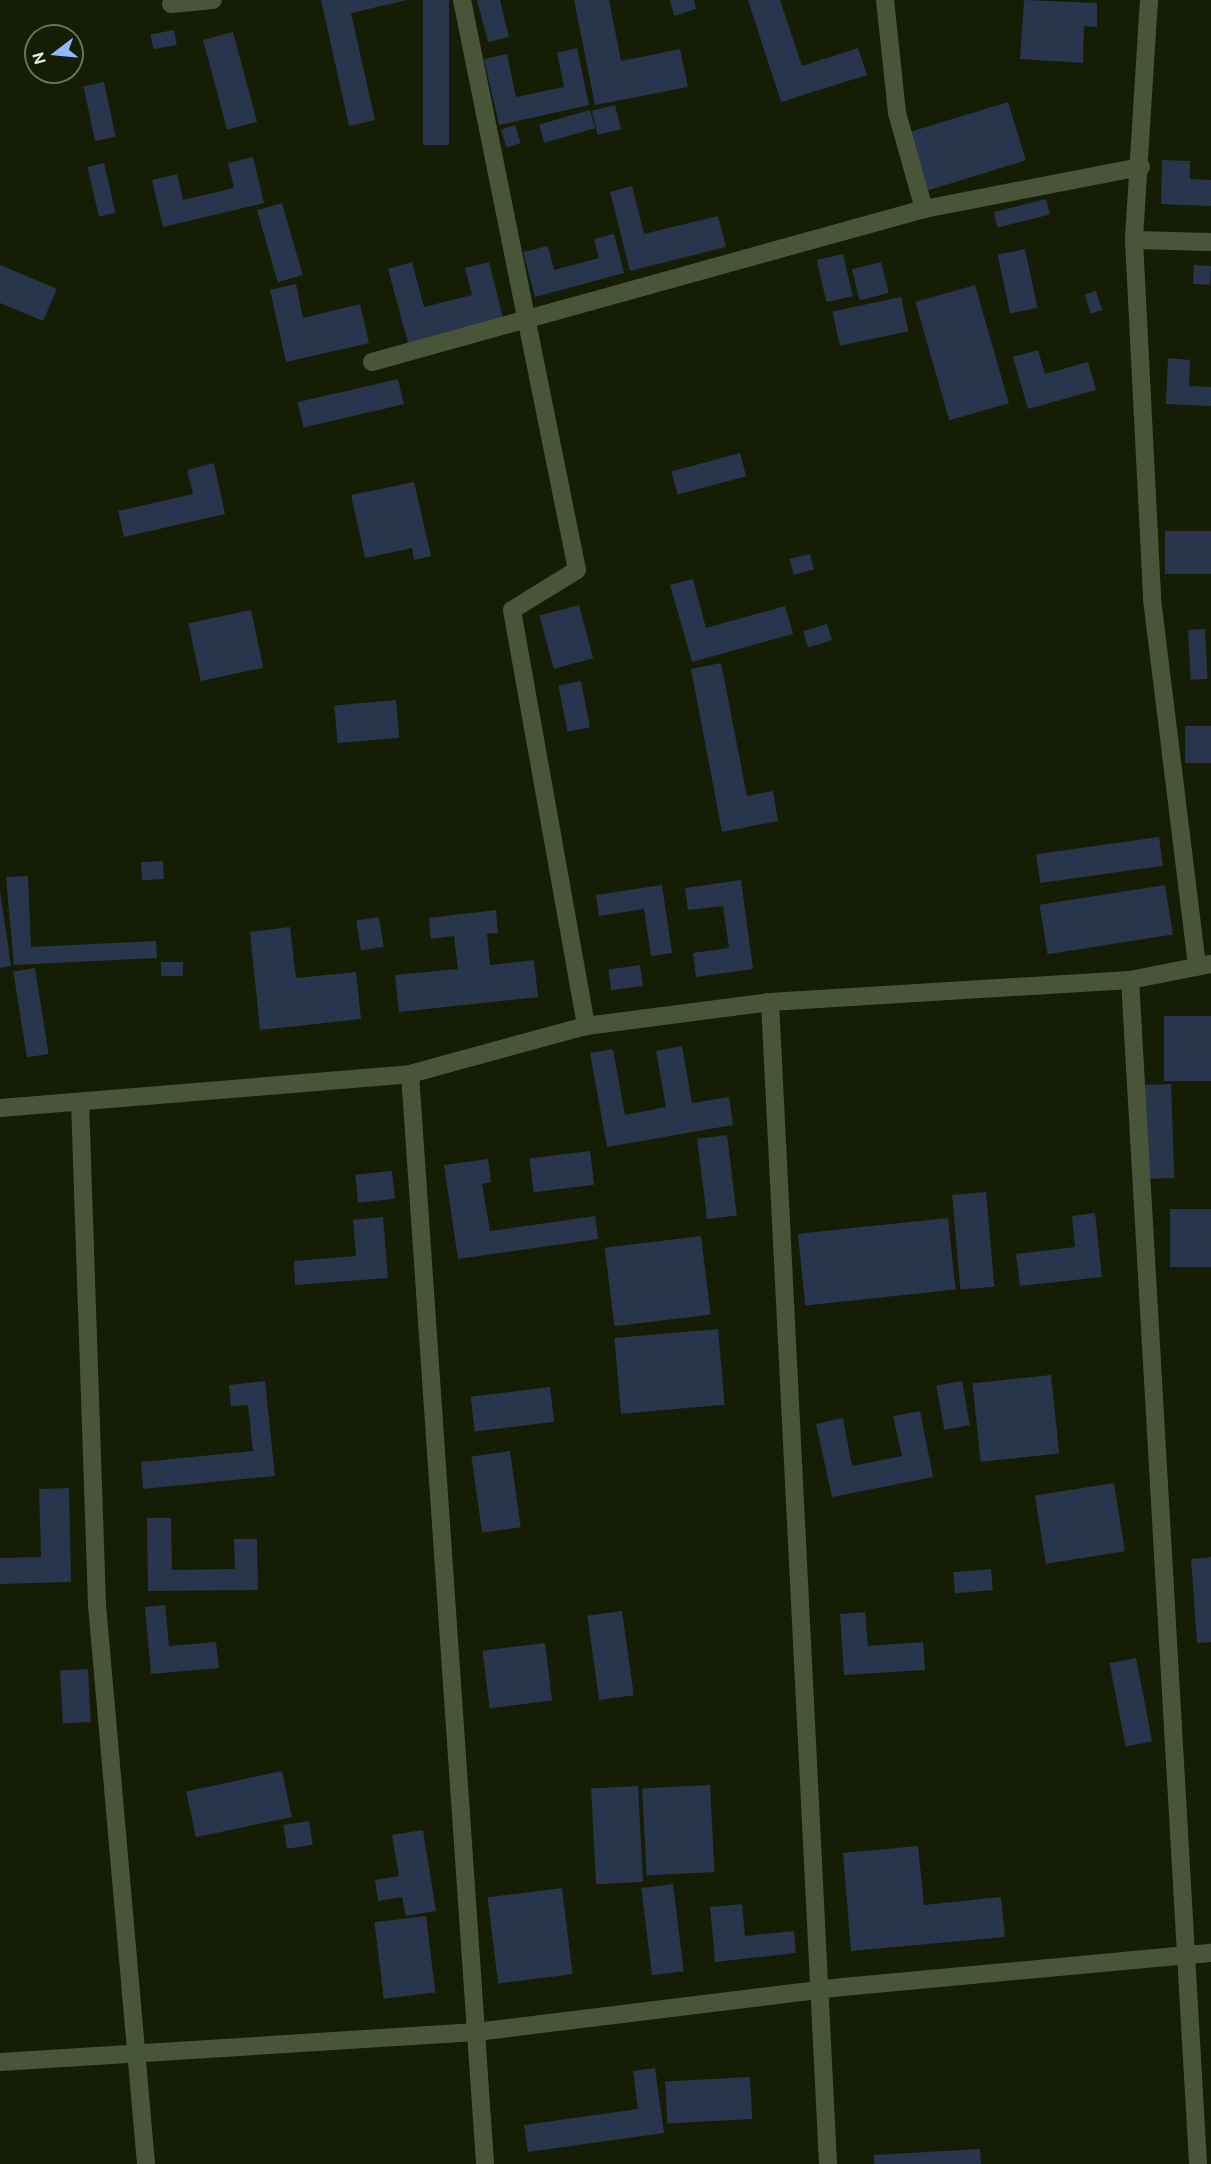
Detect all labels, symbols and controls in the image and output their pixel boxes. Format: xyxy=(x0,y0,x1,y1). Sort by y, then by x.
north arrow xyxy=(24,24,84,84)
text: N xyxy=(28,50,49,67)

